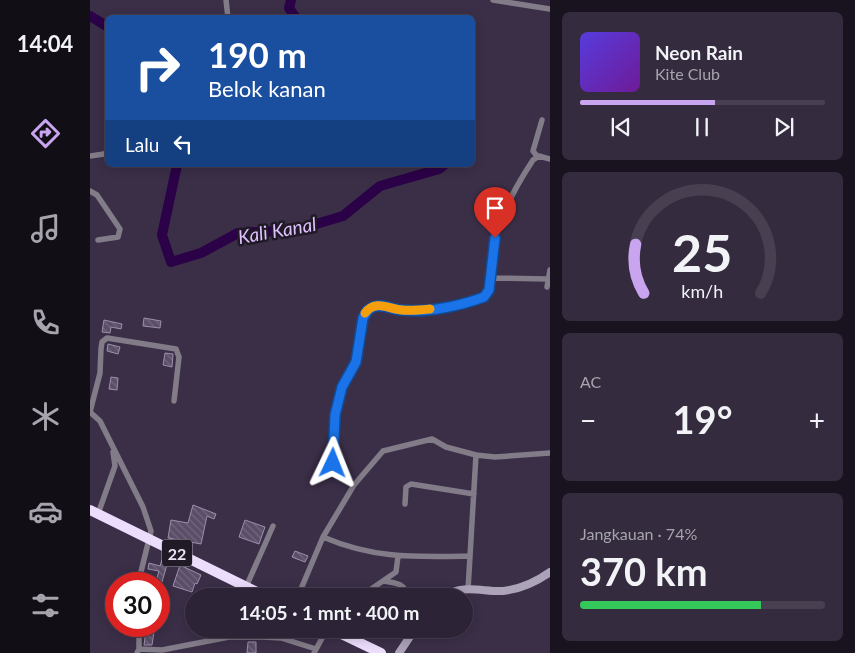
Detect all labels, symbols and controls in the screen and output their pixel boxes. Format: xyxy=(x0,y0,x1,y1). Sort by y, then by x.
text: 14:04 xyxy=(17,30,73,57)
text: 190 m xyxy=(208,33,307,75)
icon: right xyxy=(125,35,190,100)
text: Neon Rain xyxy=(655,41,743,64)
text: Kite Club xyxy=(655,64,720,83)
text: Belok kanan xyxy=(208,75,326,102)
icon: previous xyxy=(607,113,635,141)
icon: pause xyxy=(688,113,716,141)
icon: next xyxy=(770,113,798,141)
icon: directions xyxy=(28,116,63,151)
icon: left xyxy=(169,130,197,158)
text: Lalu xyxy=(125,133,159,156)
pin xyxy=(474,187,516,238)
icon: arrive xyxy=(481,194,509,222)
icon: music xyxy=(28,211,63,246)
water label: Kali Kanal xyxy=(236,212,318,248)
text: 25 xyxy=(672,221,733,283)
text: km/h xyxy=(682,280,723,302)
icon: phone xyxy=(28,305,63,340)
text: AC xyxy=(580,372,601,391)
text: 19° xyxy=(673,396,732,442)
icon: climate xyxy=(28,399,63,434)
text: − xyxy=(580,403,596,437)
text: + xyxy=(809,403,825,437)
position arrow xyxy=(306,436,358,488)
icon: car xyxy=(28,494,63,529)
text: Jangkauan · 74% xyxy=(580,524,697,543)
road number: 22 xyxy=(162,540,192,566)
text: 370 km xyxy=(580,548,708,594)
speed limit sign: 30 xyxy=(105,572,170,637)
icon: filters xyxy=(28,588,63,623)
text: 14:05 · 1 mnt · 400 m xyxy=(239,601,419,624)

